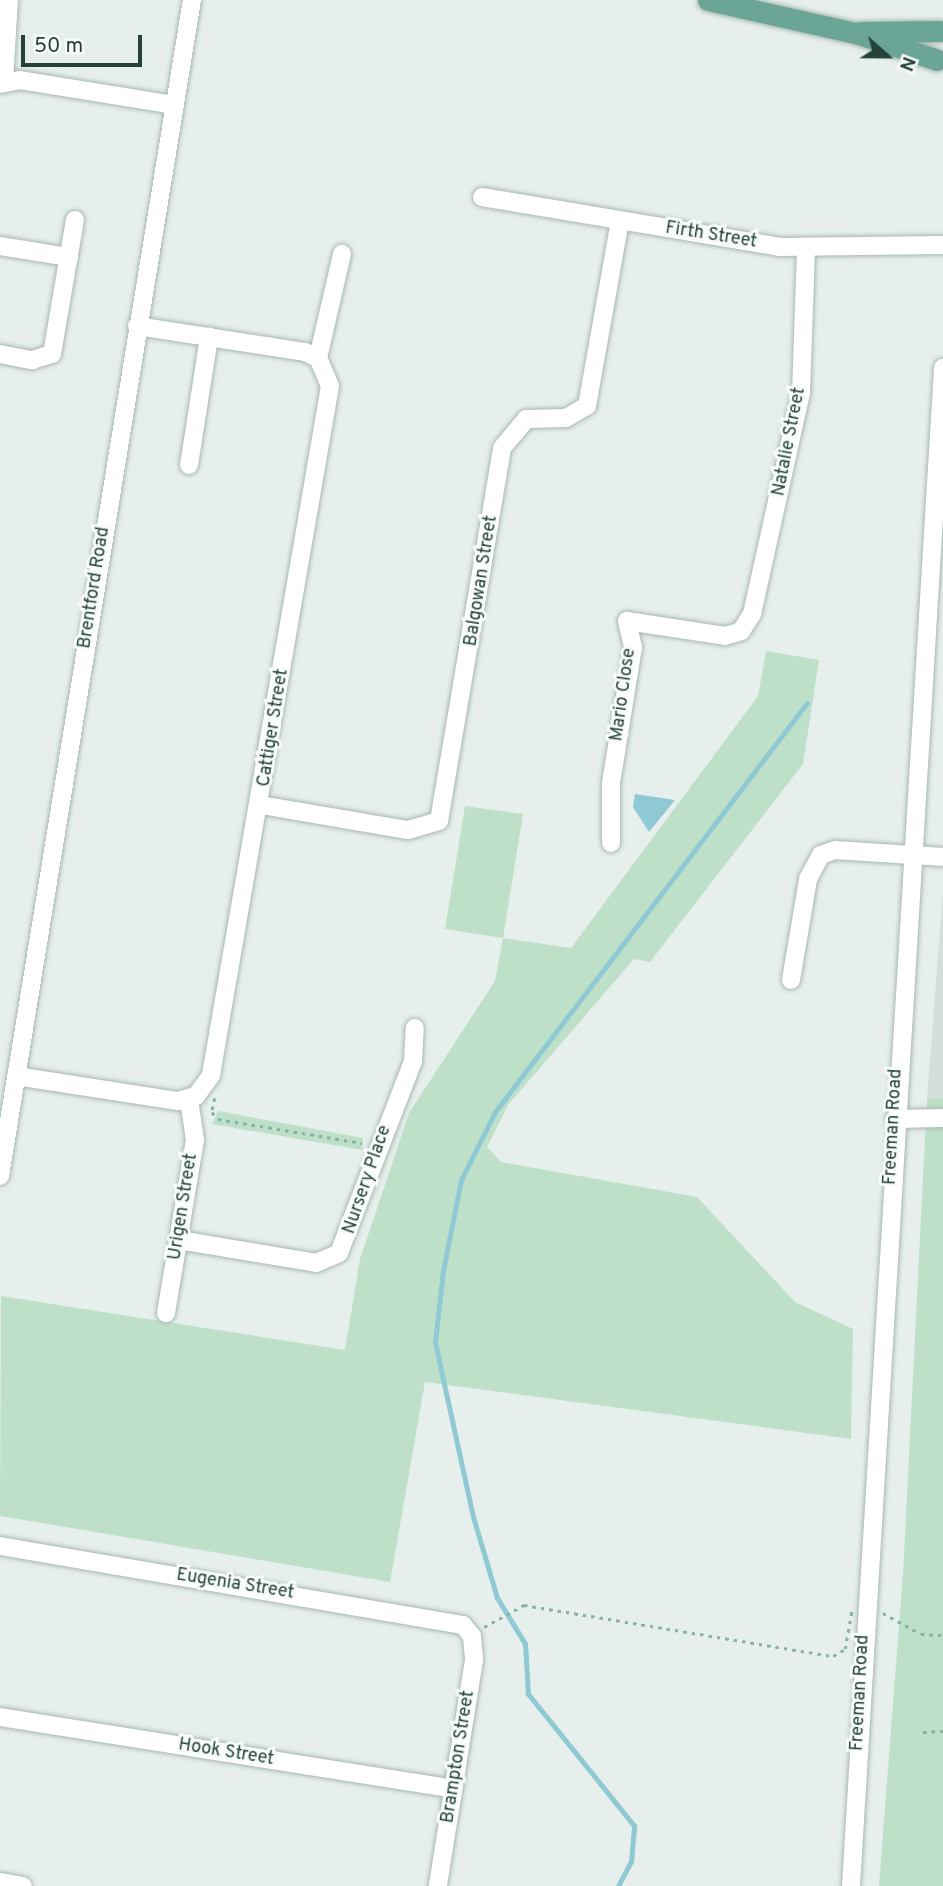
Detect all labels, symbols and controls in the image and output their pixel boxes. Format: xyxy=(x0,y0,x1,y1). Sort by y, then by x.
scale bar xyxy=(24,21,145,65)
north arrow xyxy=(852,21,922,91)
text: 50 m xyxy=(34,33,83,60)
text: N xyxy=(893,53,920,74)
street label: Firth Street xyxy=(664,218,758,254)
street label: Natalie Street xyxy=(769,386,811,498)
street label: Balgowan Street xyxy=(461,514,503,648)
street label: Brentford Road xyxy=(75,526,115,650)
street label: Mario Close xyxy=(607,647,641,743)
street label: Cattiger Street xyxy=(254,667,294,789)
street label: Freeman Road xyxy=(880,1068,908,1186)
street label: Nursery Place xyxy=(339,1123,397,1237)
street label: Urigen Street xyxy=(165,1152,203,1262)
street label: Eugenia Street xyxy=(175,1565,295,1605)
street label: Freeman Road xyxy=(847,1634,875,1752)
street label: Brampton Street xyxy=(438,1689,480,1825)
street label: Hook Street xyxy=(177,1735,275,1771)

